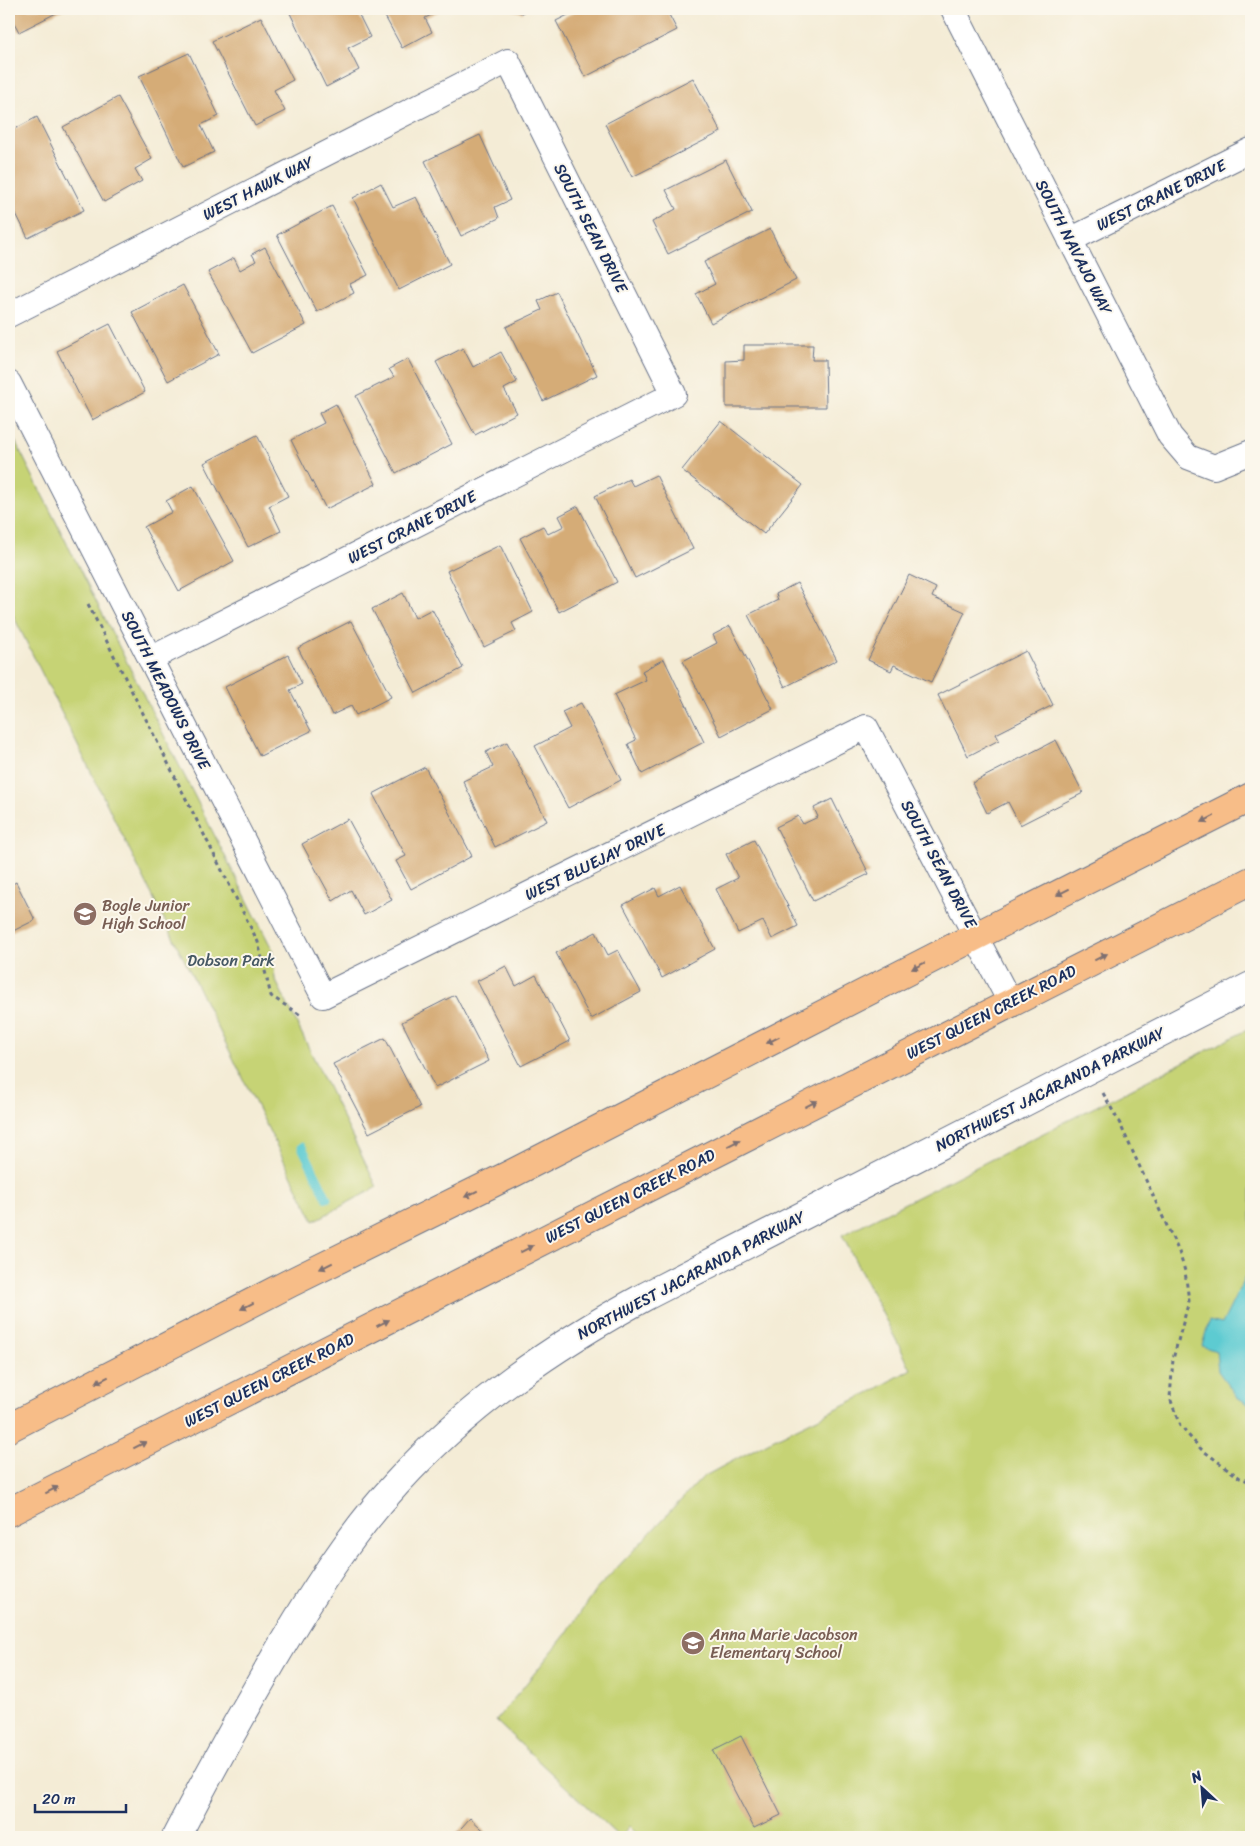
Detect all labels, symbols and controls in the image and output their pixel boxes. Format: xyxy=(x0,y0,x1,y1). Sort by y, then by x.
street label: WEST HAWK WAY xyxy=(197,147,320,229)
street label: WEST CRANE DRIVE xyxy=(1091,150,1232,239)
street label: SOUTH SEAN DRIVE xyxy=(546,158,637,299)
street label: SOUTH NAVAJO WAY xyxy=(1027,174,1121,321)
street label: WEST CRANE DRIVE xyxy=(342,481,483,572)
street label: SOUTH MEADOWS DRIVE xyxy=(113,605,219,776)
street label: SOUTH SEAN DRIVE xyxy=(893,794,986,935)
street label: WEST BLUEJAY DRIVE xyxy=(520,815,671,909)
one-way arrow xyxy=(1201,815,1215,823)
one-way arrow xyxy=(1055,888,1070,896)
place label: Bogle Junior High School xyxy=(102,891,191,938)
school or university icon: Bogle Junior High School xyxy=(72,901,98,927)
park label: Dobson Park xyxy=(187,946,275,975)
one-way arrow xyxy=(1094,953,1108,961)
street label: WEST QUEEN CREEK ROAD xyxy=(901,956,1082,1068)
one-way arrow xyxy=(910,962,925,970)
street label: NORTHWEST JACARANDA PARKWAY xyxy=(930,1018,1171,1160)
one-way arrow xyxy=(766,1036,780,1044)
one-way arrow xyxy=(804,1100,818,1108)
one-way arrow xyxy=(727,1139,742,1147)
street label: WEST QUEEN CREEK ROAD xyxy=(540,1140,721,1252)
one-way arrow xyxy=(464,1190,478,1198)
street label: NORTHWEST JACARANDA PARKWAY xyxy=(571,1202,812,1348)
one-way arrow xyxy=(520,1245,535,1253)
one-way arrow xyxy=(318,1262,333,1270)
one-way arrow xyxy=(240,1302,254,1310)
one-way arrow xyxy=(376,1319,390,1327)
street label: WEST QUEEN CREEK ROAD xyxy=(179,1324,360,1436)
one-way arrow xyxy=(95,1376,110,1384)
one-way arrow xyxy=(133,1441,147,1449)
one-way arrow xyxy=(45,1486,59,1494)
place label: Anna Marie Jacobson Elementary School xyxy=(709,1620,858,1667)
school or university icon: Anna Marie Jacobson Elementary School xyxy=(680,1630,706,1656)
text: N xyxy=(1186,1763,1207,1791)
north arrow xyxy=(1178,1764,1228,1814)
scale bar xyxy=(35,1781,126,1813)
text: 20 m xyxy=(42,1786,76,1812)

